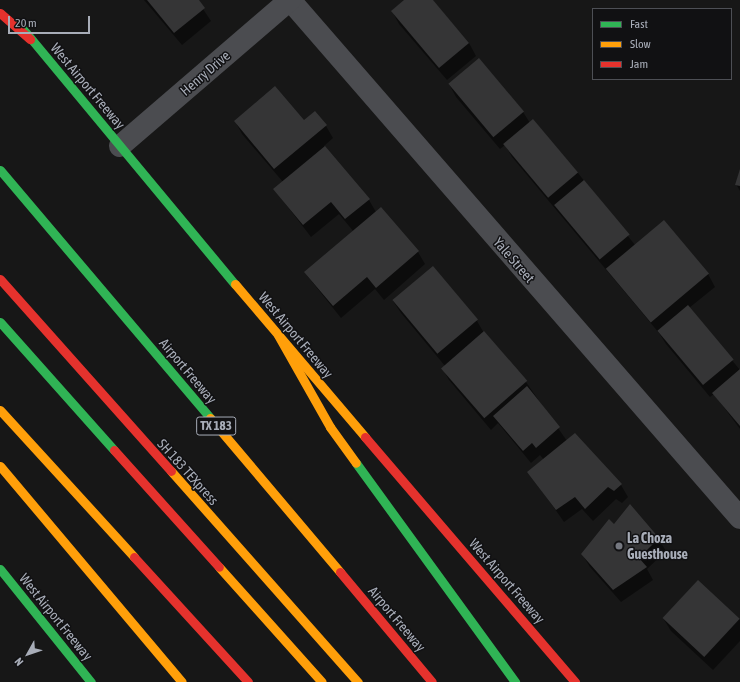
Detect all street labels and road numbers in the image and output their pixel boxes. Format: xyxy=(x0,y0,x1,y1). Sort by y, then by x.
street label: West Airport Freeway xyxy=(47,40,129,132)
street label: Henry Drive xyxy=(177,47,233,99)
street label: Yale Street xyxy=(490,234,538,286)
street label: West Airport Freeway xyxy=(255,289,337,381)
street label: Airport Freeway xyxy=(156,335,220,407)
road number: TX 183 xyxy=(196,415,236,437)
street label: SH 183 TEXpress xyxy=(154,436,222,508)
street label: West Airport Freeway xyxy=(466,535,548,627)
street label: West Airport Freeway xyxy=(16,570,96,664)
street label: Airport Freeway xyxy=(365,583,429,655)

